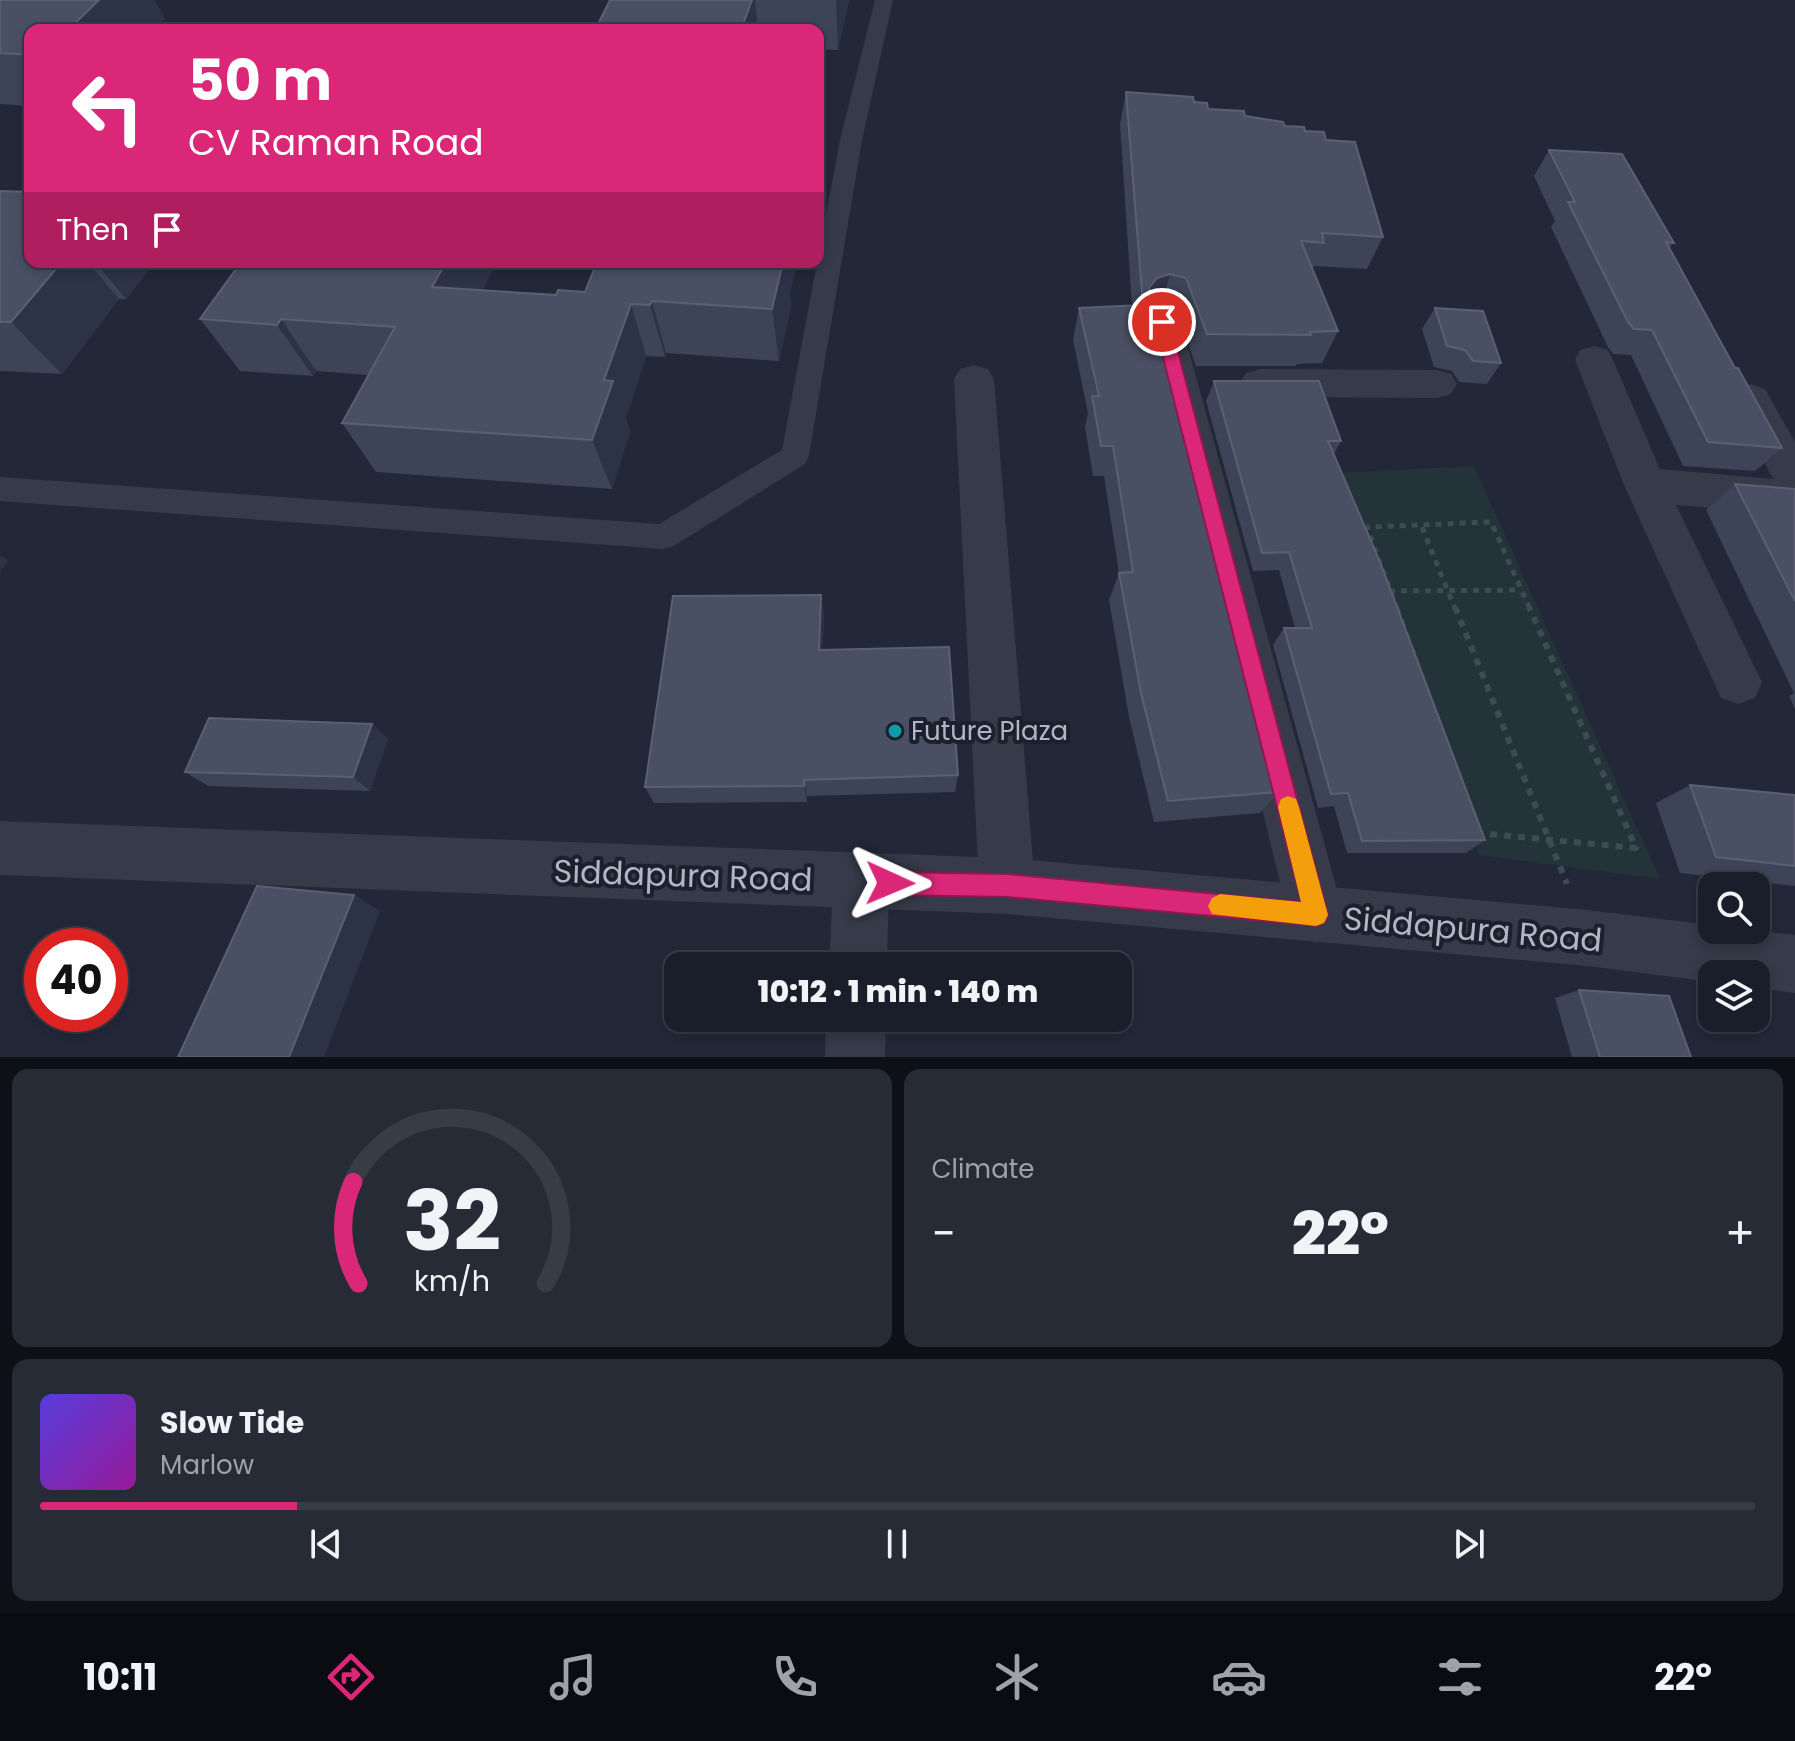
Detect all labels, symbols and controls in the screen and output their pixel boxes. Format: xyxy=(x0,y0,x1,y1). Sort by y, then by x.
text: 50 m xyxy=(188,41,332,120)
icon: left xyxy=(56,56,160,160)
text: CV Raman Road xyxy=(188,117,484,168)
text: Then xyxy=(56,208,129,251)
icon: arrive xyxy=(145,208,189,252)
pin xyxy=(1128,288,1196,356)
icon: arrive xyxy=(1140,300,1184,344)
place label: Future Plaza xyxy=(911,713,1068,749)
marker: Future Plaza xyxy=(886,722,904,740)
position arrow xyxy=(848,841,932,925)
street label: Siddapura Road xyxy=(553,848,813,902)
map controls xyxy=(1698,872,1770,1032)
button: search xyxy=(1698,872,1770,944)
street label: Siddapura Road xyxy=(1342,895,1604,963)
speed limit sign: 40 xyxy=(24,928,128,1032)
button: layers xyxy=(1698,960,1770,1032)
text: 10:12 · 1 min · 140 m xyxy=(758,970,1038,1013)
text: Climate xyxy=(932,1151,1034,1187)
text: 32 xyxy=(403,1163,501,1279)
text: 22° xyxy=(1292,1192,1389,1276)
text: − xyxy=(932,1203,956,1264)
text: + xyxy=(1725,1203,1755,1264)
text: km/h xyxy=(414,1261,490,1301)
text: Slow Tide xyxy=(160,1401,304,1444)
text: Marlow xyxy=(160,1447,254,1483)
icon: previous xyxy=(304,1522,348,1566)
icon: pause xyxy=(875,1522,919,1566)
icon: next xyxy=(1447,1522,1491,1566)
icon: directions xyxy=(323,1649,379,1705)
icon: music xyxy=(545,1649,601,1705)
icon: phone xyxy=(767,1649,823,1705)
icon: climate xyxy=(989,1649,1045,1705)
icon: car xyxy=(1211,1649,1267,1705)
icon: filters xyxy=(1432,1649,1488,1705)
text: 10:11 xyxy=(83,1652,157,1703)
text: 22° xyxy=(1654,1652,1712,1703)

